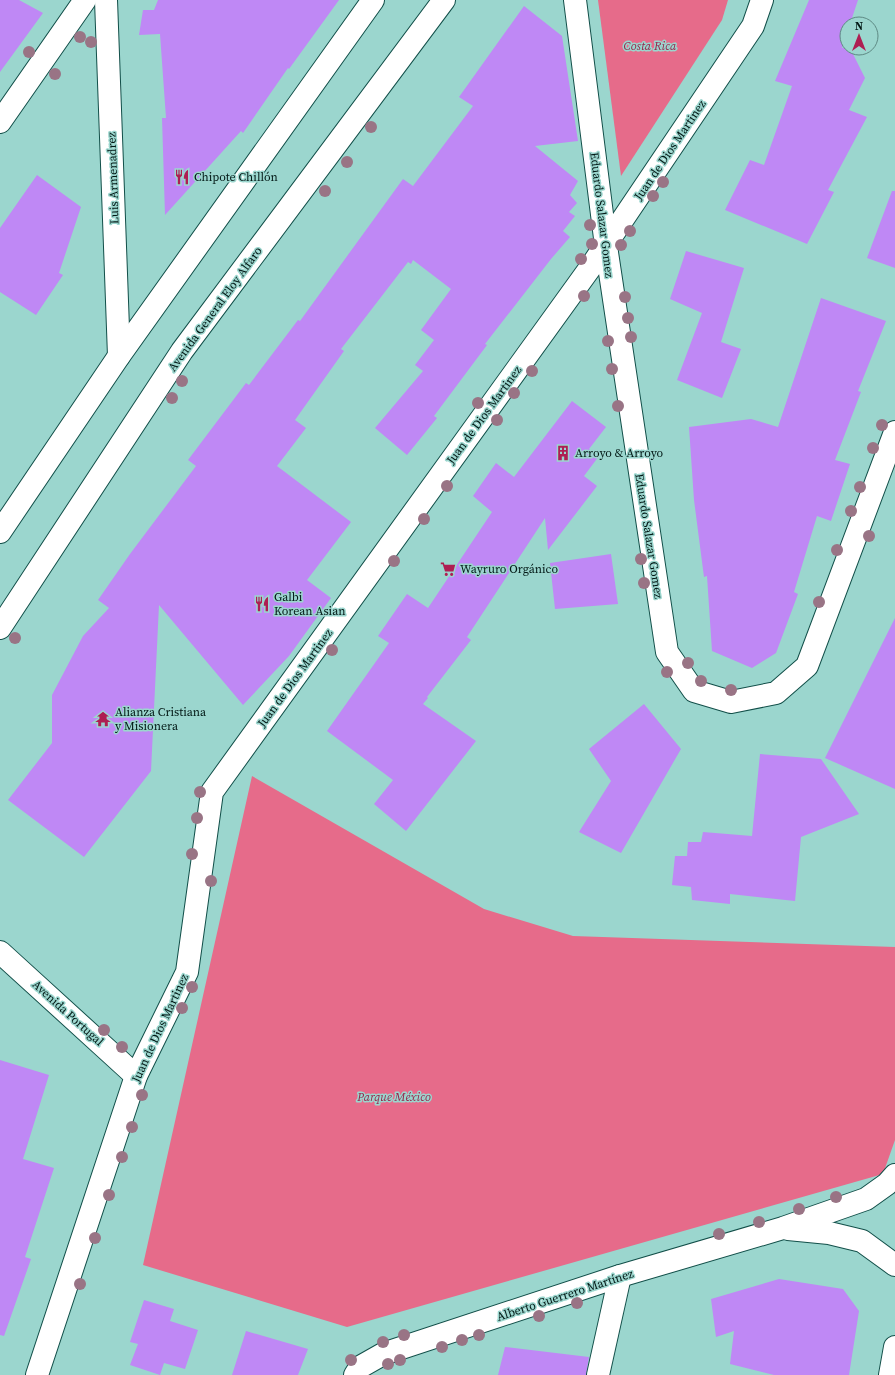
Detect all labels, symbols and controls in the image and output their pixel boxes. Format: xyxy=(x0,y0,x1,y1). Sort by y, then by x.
north arrow xyxy=(839,16,879,56)
text: N xyxy=(855,19,863,34)
park label: Costa Rica xyxy=(624,38,677,54)
street label: Juan de Dios Martinez xyxy=(630,96,710,204)
street label: Luis Armenadrez xyxy=(103,131,123,224)
street label: Eduardo Salazar Gomez xyxy=(586,151,618,279)
restaurant icon: Chipote Chillón xyxy=(173,168,191,186)
place label: Chipote Chillón xyxy=(194,169,278,185)
street label: Avenida General Eloy Alfaro xyxy=(164,243,266,375)
street label: Juan de Dios Martinez xyxy=(442,362,525,468)
building icon: Arroyo & Arroyo xyxy=(554,444,572,462)
place label: Arroyo & Arroyo xyxy=(575,445,664,461)
street label: Eduardo Salazar Gomez xyxy=(631,472,667,600)
supermarket icon: Wayruro Orgánico xyxy=(439,560,457,578)
place label: Wayruro Orgánico xyxy=(460,561,558,577)
place label: Galbi Korean Asian xyxy=(274,589,346,619)
restaurant icon: Galbi Korean Asian xyxy=(253,595,271,613)
street label: Juan de Dios Martinez xyxy=(253,625,336,731)
place label: Alianza Cristiana y Misionera xyxy=(115,704,207,734)
temple icon: Alianza Cristiana y Misionera xyxy=(94,710,112,728)
street label: Juan de Dios Martinez xyxy=(127,971,192,1086)
street label: Avenida Portugal xyxy=(29,977,107,1050)
park label: Parque México xyxy=(356,1089,431,1105)
street label: Alberto Guerrero Martínez xyxy=(494,1265,636,1325)

